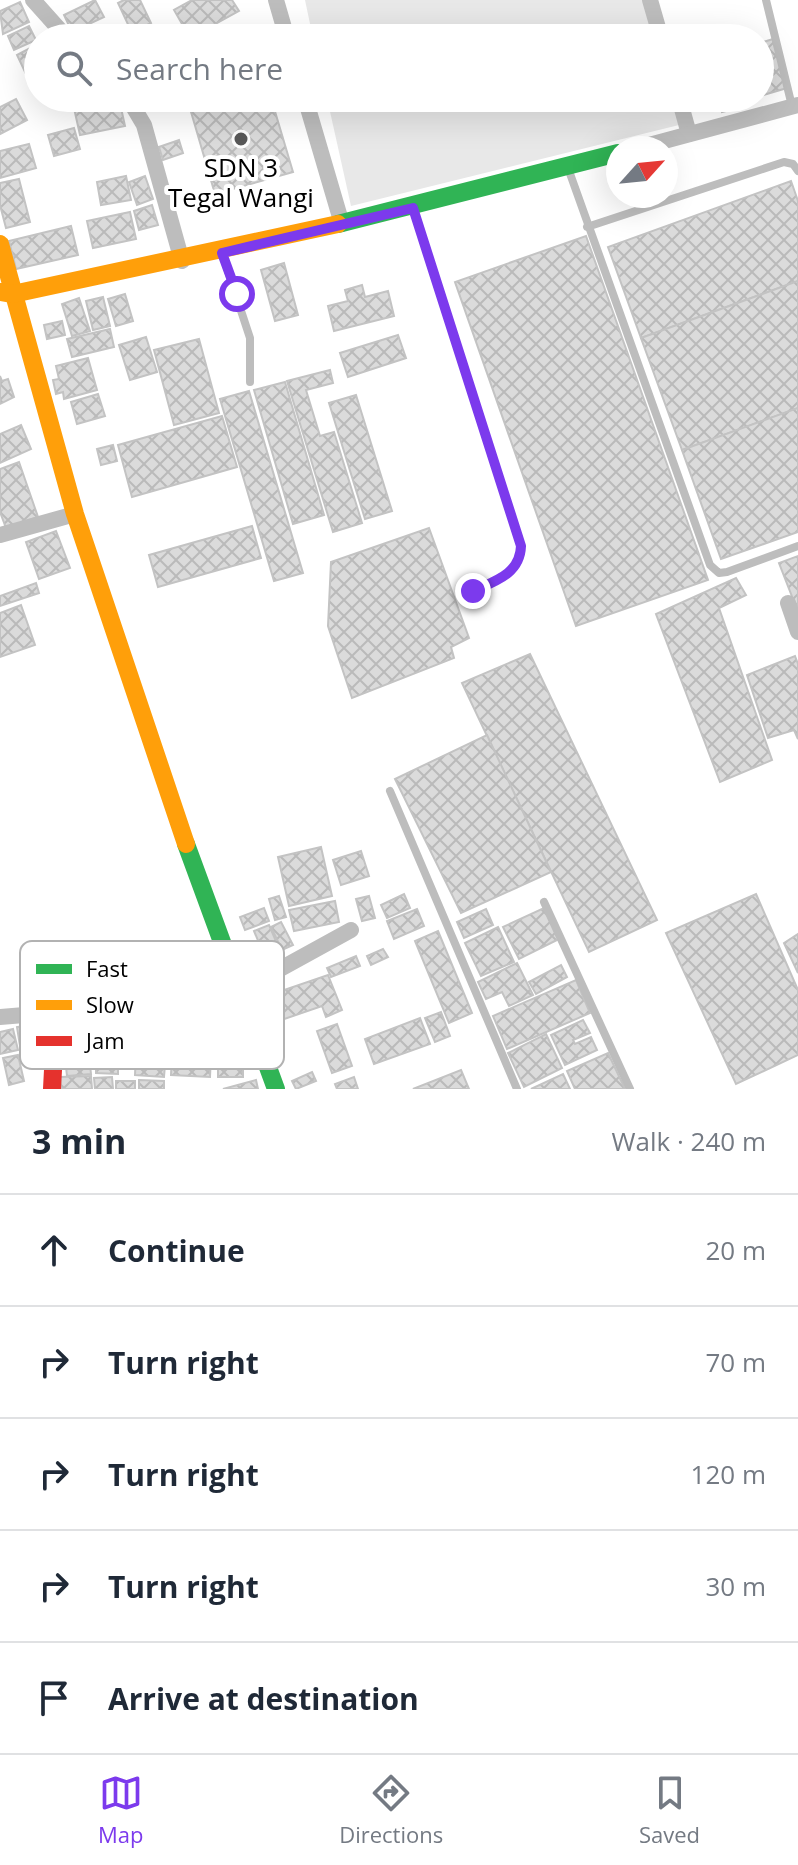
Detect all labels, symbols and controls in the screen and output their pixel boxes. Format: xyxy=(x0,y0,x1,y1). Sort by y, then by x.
search box xyxy=(24,24,774,112)
icon: search xyxy=(52,46,96,90)
text: Search here xyxy=(116,48,283,89)
marker: SDN 3 Tegal Wangi xyxy=(232,130,250,148)
north arrow xyxy=(606,136,678,208)
place label: SDN 3 Tegal Wangi xyxy=(168,149,314,215)
route start xyxy=(219,276,255,312)
route end xyxy=(455,573,491,609)
legend xyxy=(20,941,284,1069)
text: Fast xyxy=(86,953,128,983)
text: Slow xyxy=(86,989,134,1019)
text: Jam xyxy=(84,1025,125,1055)
text: 3 min xyxy=(32,1118,126,1164)
text: Walk · 240 m xyxy=(612,1123,766,1159)
icon: ahead xyxy=(32,1228,76,1272)
text: Continue xyxy=(108,1230,245,1271)
text: 20 m xyxy=(705,1232,766,1268)
icon: right xyxy=(32,1340,76,1384)
text: Turn right xyxy=(108,1342,259,1383)
text: 70 m xyxy=(705,1344,766,1380)
icon: right xyxy=(32,1452,76,1496)
text: Turn right xyxy=(108,1454,259,1495)
text: 120 m xyxy=(691,1456,766,1492)
icon: right xyxy=(32,1564,76,1608)
text: Turn right xyxy=(108,1566,259,1607)
text: 30 m xyxy=(705,1568,766,1604)
icon: arrive xyxy=(32,1676,76,1720)
text: Arrive at destination xyxy=(108,1678,419,1719)
tab: Map xyxy=(98,1771,143,1849)
tab: Directions xyxy=(339,1771,443,1849)
tab: Saved xyxy=(639,1771,700,1849)

